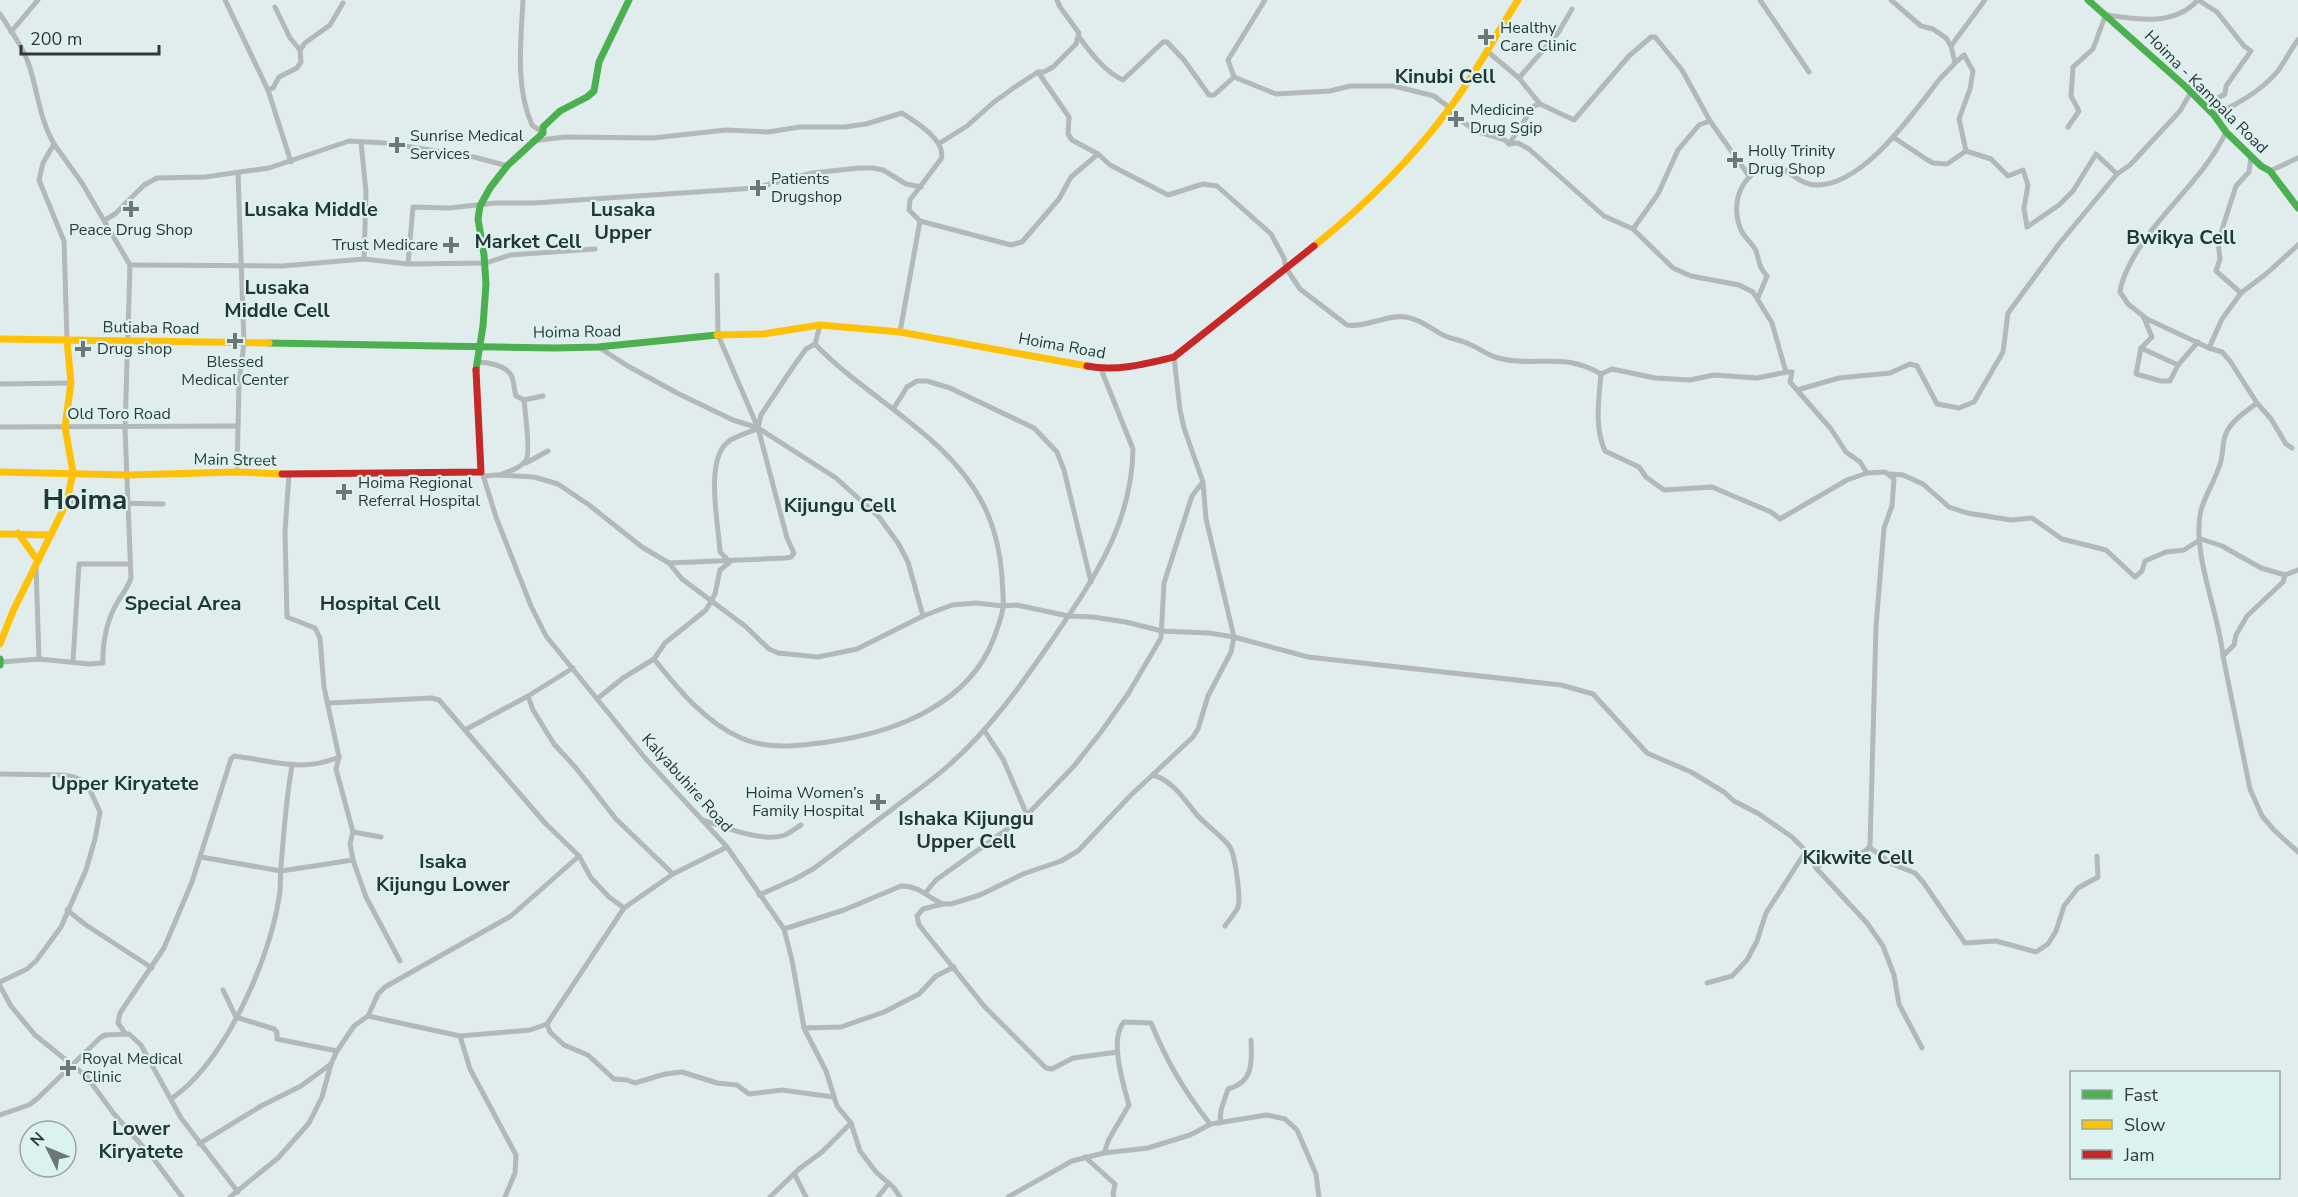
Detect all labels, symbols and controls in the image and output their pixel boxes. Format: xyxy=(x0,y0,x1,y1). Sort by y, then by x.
place label: Healthy Care Clinic xyxy=(1500,17,1577,57)
scale bar xyxy=(21,18,159,56)
street label: Hoima - Kampala Road xyxy=(2139,25,2273,159)
text: 200 m xyxy=(30,27,82,51)
marker: Healthy Care Clinic xyxy=(1477,28,1495,46)
district label: Kinubi Cell xyxy=(1395,63,1496,90)
place label: Medicine Drug Sgip xyxy=(1470,99,1542,139)
marker: Medicine Drug Sgip xyxy=(1447,110,1465,128)
place label: Sunrise Medical Services xyxy=(410,125,524,165)
marker: Sunrise Medical Services xyxy=(388,136,406,154)
place label: Holly Trinity Drug Shop xyxy=(1748,140,1836,180)
marker: Holly Trinity Drug Shop xyxy=(1726,151,1744,169)
place label: Patients Drugshop xyxy=(771,168,842,208)
marker: Patients Drugshop xyxy=(749,179,767,197)
district label: Lusaka Middle xyxy=(244,196,378,223)
district label: Lusaka Upper xyxy=(591,196,655,246)
marker: Peace Drug Shop xyxy=(122,200,140,218)
place label: Peace Drug Shop xyxy=(69,219,193,241)
district label: Bwikya Cell xyxy=(2126,224,2236,251)
district label: Market Cell xyxy=(474,228,582,255)
place label: Trust Medicare xyxy=(332,234,438,256)
marker: Trust Medicare xyxy=(442,236,460,254)
district label: Lusaka Middle Cell xyxy=(224,274,330,324)
street label: Butiaba Road xyxy=(102,316,200,340)
street label: Hoima Road xyxy=(533,320,621,344)
street label: Hoima Road xyxy=(1017,327,1107,365)
marker: Blessed Medical Center xyxy=(226,332,244,350)
place label: Drug shop xyxy=(97,338,172,360)
marker: Drug shop xyxy=(74,340,92,358)
place label: Blessed Medical Center xyxy=(181,351,289,391)
street label: Old Toro Road xyxy=(67,403,171,425)
street label: Main Street xyxy=(193,448,277,472)
place label: Hoima Regional Referral Hospital xyxy=(358,472,480,512)
district label: Hoima xyxy=(43,481,127,519)
marker: Hoima Regional Referral Hospital xyxy=(335,483,353,501)
district label: Kijungu Cell xyxy=(784,492,897,519)
district label: Special Area xyxy=(124,590,242,617)
district label: Hospital Cell xyxy=(320,590,441,617)
street label: Kalyabuhire Road xyxy=(637,729,737,837)
district label: Upper Kiryatete xyxy=(51,770,199,797)
place label: Hoima Women’s Family Hospital xyxy=(745,782,864,822)
marker: Hoima Women’s Family Hospital xyxy=(869,793,887,811)
district label: Ishaka Kijungu Upper Cell xyxy=(898,805,1034,855)
district label: Kikwite Cell xyxy=(1802,844,1914,871)
district label: Isaka Kijungu Lower xyxy=(376,848,510,898)
place label: Royal Medical Clinic xyxy=(82,1048,183,1088)
marker: Royal Medical Clinic xyxy=(59,1059,77,1077)
legend xyxy=(2070,1071,2280,1179)
text: Fast xyxy=(2124,1083,2159,1107)
text: Slow xyxy=(2124,1113,2165,1137)
district label: Lower Kiryatete xyxy=(99,1115,184,1165)
north arrow xyxy=(18,1119,78,1179)
text: N xyxy=(26,1128,50,1151)
text: Jam xyxy=(2123,1143,2155,1167)

